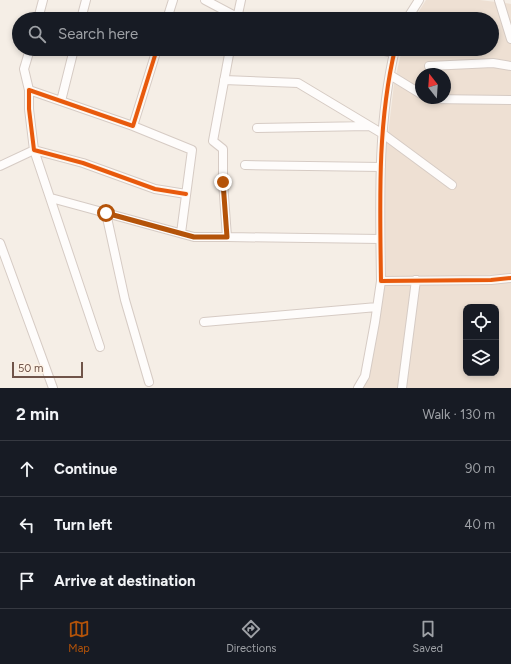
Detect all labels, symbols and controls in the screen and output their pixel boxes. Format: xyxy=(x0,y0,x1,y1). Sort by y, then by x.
search box xyxy=(12,12,499,56)
icon: search xyxy=(26,23,48,45)
text: Search here xyxy=(58,25,138,43)
north arrow xyxy=(415,68,451,104)
route end xyxy=(214,173,232,191)
route start xyxy=(97,204,115,222)
map controls xyxy=(463,304,499,376)
button: locate xyxy=(463,304,499,340)
button: layers xyxy=(463,340,499,376)
scale bar xyxy=(12,360,83,379)
text: 50 m xyxy=(18,362,43,375)
text: 2 min xyxy=(16,404,59,424)
text: Walk · 130 m xyxy=(422,407,495,422)
icon: ahead xyxy=(16,458,38,480)
text: Continue xyxy=(54,460,117,478)
text: 90 m xyxy=(465,461,495,476)
icon: left xyxy=(16,514,38,536)
text: Turn left xyxy=(54,516,112,534)
text: 40 m xyxy=(464,517,495,532)
icon: arrive xyxy=(16,570,38,592)
text: Arrive at destination xyxy=(54,572,195,590)
tab: Map xyxy=(68,618,90,655)
tab: Directions xyxy=(226,618,276,655)
tab: Saved xyxy=(413,618,443,655)

